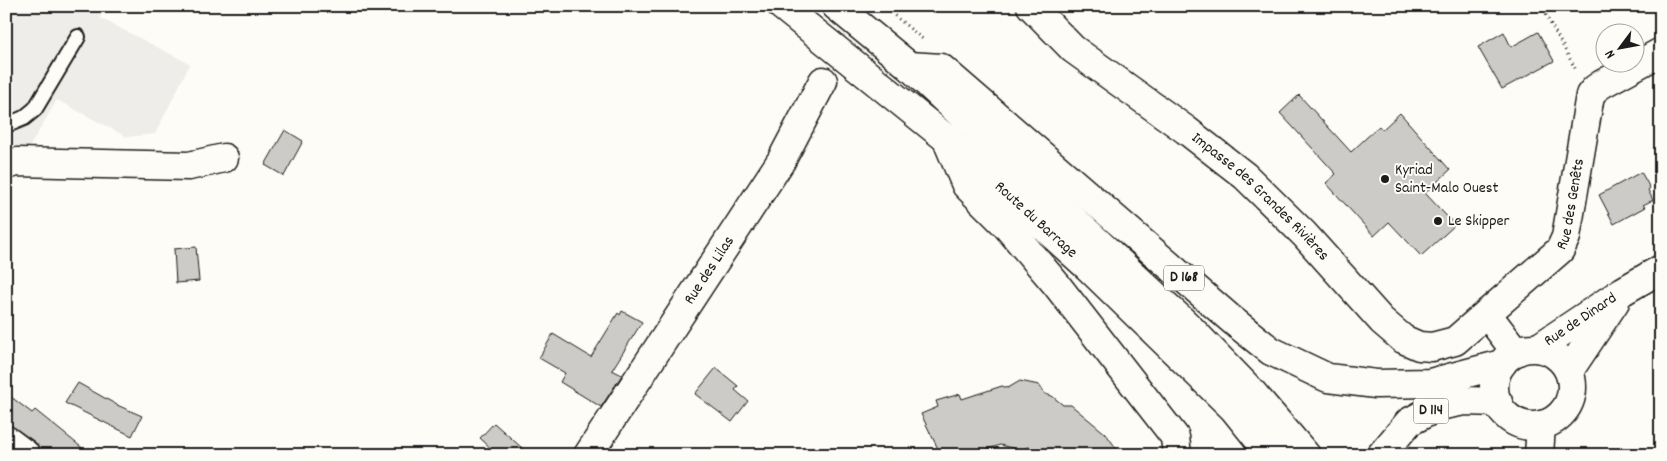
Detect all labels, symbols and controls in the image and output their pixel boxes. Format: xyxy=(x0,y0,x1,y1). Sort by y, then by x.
north arrow xyxy=(1594,22,1644,72)
text: N xyxy=(1600,46,1621,62)
street label: Impasse des Grandes Rivières xyxy=(1186,127,1335,266)
street label: Rue des Genêts xyxy=(1550,156,1591,254)
place label: Kyriad Saint-Malo Ouest xyxy=(1395,159,1499,200)
marker: Kyriad Saint-Malo Ouest xyxy=(1379,173,1391,185)
street label: Route du Barrage xyxy=(989,176,1083,264)
place label: Le Skipper xyxy=(1448,210,1510,233)
marker: Le Skipper xyxy=(1432,215,1444,227)
street label: Rue des Lilas xyxy=(678,231,740,309)
road number: D 168 xyxy=(1164,266,1204,290)
street label: Rue de Dinard xyxy=(1539,287,1621,352)
road number: D 114 xyxy=(1414,398,1448,424)

